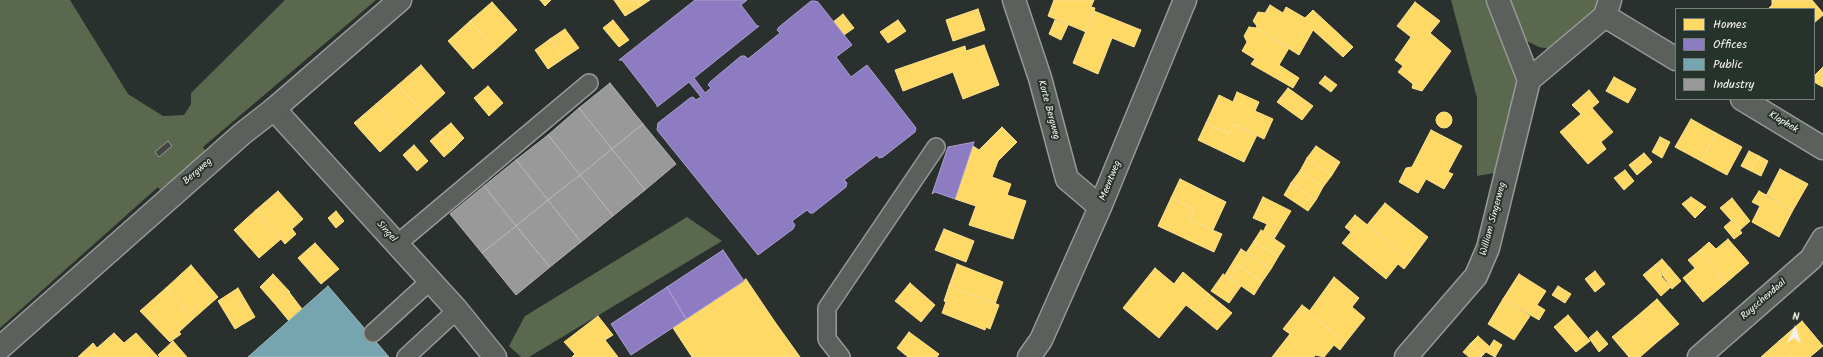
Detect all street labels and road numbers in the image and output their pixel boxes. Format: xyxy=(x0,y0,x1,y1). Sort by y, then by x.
street label: Korte Bergweg xyxy=(1034,79,1062,141)
street label: Klaphek xyxy=(1766,110,1800,136)
street label: Bergweg xyxy=(181,156,215,188)
street label: Meentweg xyxy=(1098,159,1124,203)
street label: William Singerweg xyxy=(1478,181,1510,257)
street label: Singel xyxy=(373,219,399,245)
street label: Ruyschendaal xyxy=(1739,277,1789,323)

